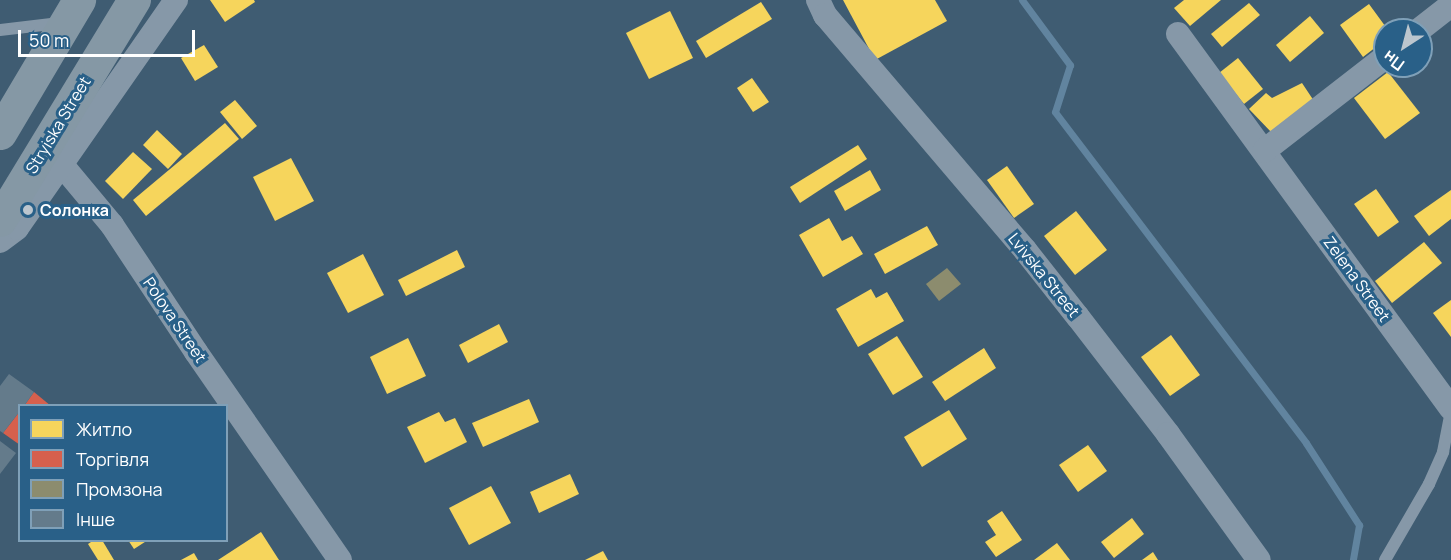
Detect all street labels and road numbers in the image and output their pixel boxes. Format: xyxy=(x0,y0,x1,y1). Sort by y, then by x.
street label: Stryiska Street xyxy=(22,73,94,177)
street label: Lvivska Street xyxy=(1004,229,1084,321)
street label: Zelena Street xyxy=(1320,233,1394,325)
street label: Polova Street xyxy=(139,274,211,366)

